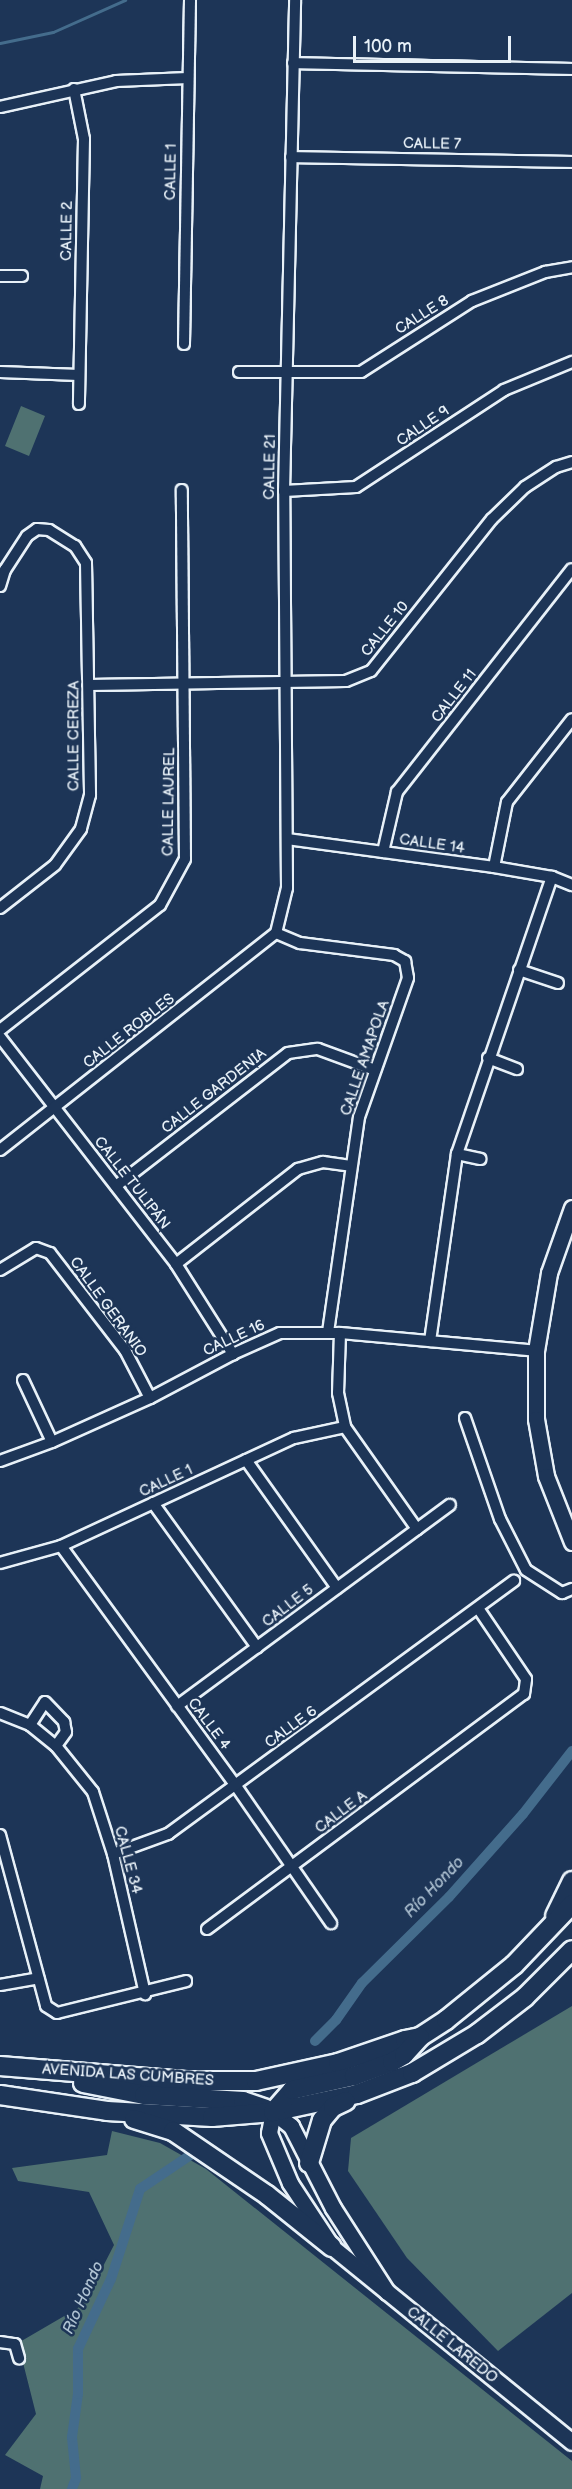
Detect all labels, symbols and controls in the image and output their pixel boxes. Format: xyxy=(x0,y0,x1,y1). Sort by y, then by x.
scale bar xyxy=(356,24,514,62)
text: 100 m xyxy=(364,36,412,57)
street label: CALLE 7 xyxy=(403,134,461,154)
street label: CALLE 1 xyxy=(162,143,180,201)
street label: CALLE 2 xyxy=(57,201,77,261)
street label: CALLE 8 xyxy=(392,292,452,338)
street label: CALLE 9 xyxy=(393,402,453,450)
street label: CALLE 21 xyxy=(260,434,280,500)
street label: CALLE 10 xyxy=(357,598,413,660)
street label: CALLE 11 xyxy=(428,666,480,726)
street label: CALLE CEREZA xyxy=(65,681,83,791)
street label: CALLE LAUREL xyxy=(159,748,179,856)
street label: CALLE 14 xyxy=(398,830,466,858)
street label: CALLE ROBLES xyxy=(80,990,178,1072)
street label: CALLE AMAPOLA xyxy=(337,998,393,1118)
street label: CALLE GARDENIA xyxy=(158,1045,270,1137)
street label: CALLE TULIPÁN xyxy=(90,1133,174,1233)
street label: CALLE GERANIO xyxy=(66,1253,150,1361)
street label: CALLE 16 xyxy=(200,1316,268,1360)
street label: CALLE 1 xyxy=(136,1461,196,1501)
street label: CALLE 5 xyxy=(259,1581,317,1631)
street label: CALLE 4 xyxy=(184,1695,234,1753)
street label: CALLE 6 xyxy=(261,1702,321,1752)
street label: CALLE A xyxy=(312,1787,370,1837)
street label: CALLE 34 xyxy=(110,1824,146,1896)
water label: Río Hondo xyxy=(401,1853,469,1923)
street label: AVENIDA LAS CUMBRES xyxy=(42,2060,214,2090)
water label: Río Hondo xyxy=(59,2259,109,2337)
street label: CALLE LAREDO xyxy=(403,2303,501,2387)

